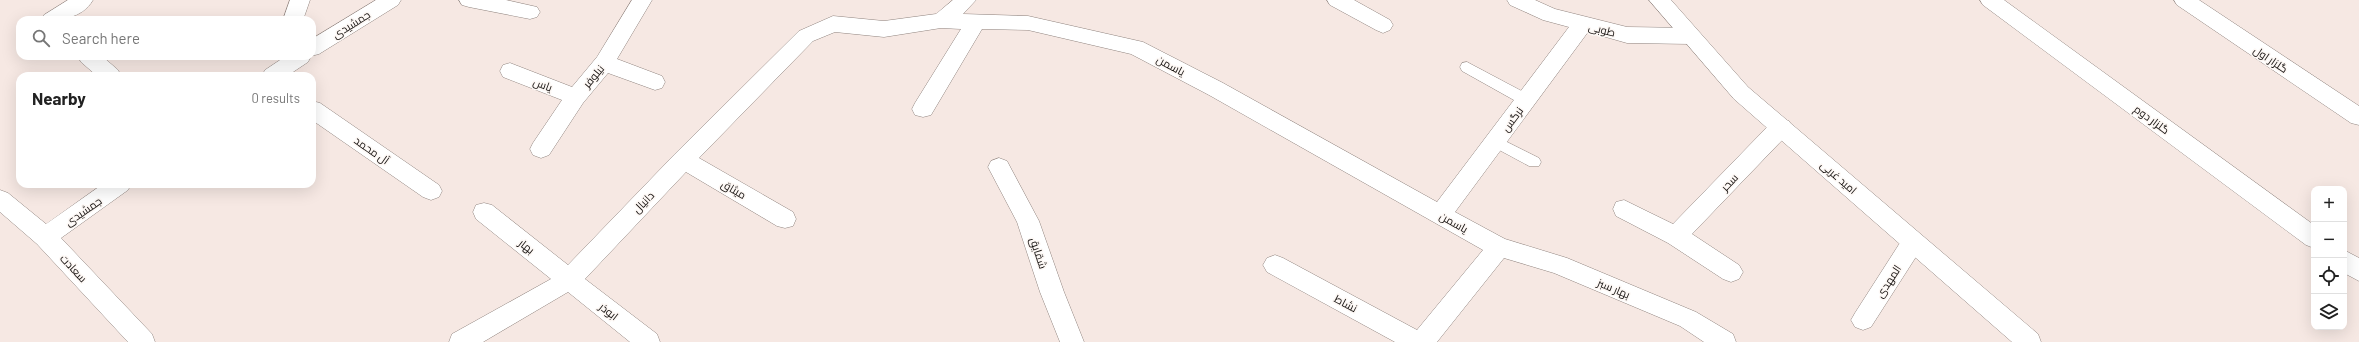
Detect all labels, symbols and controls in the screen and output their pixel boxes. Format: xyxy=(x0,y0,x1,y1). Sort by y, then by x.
street label: جمشیدی xyxy=(330,7,373,41)
search box xyxy=(16,16,316,60)
street label: طوبی xyxy=(1587,19,1617,40)
icon: search xyxy=(30,27,52,49)
text: Search here xyxy=(62,29,140,47)
street label: گلزار اول xyxy=(2251,43,2291,76)
street label: یاسمن xyxy=(1154,52,1188,79)
street label: نیلوفر xyxy=(579,62,607,92)
street label: یاس xyxy=(531,74,554,95)
text: Nearby xyxy=(32,88,86,108)
text: 0 results xyxy=(251,90,300,106)
street label: گلزار دوم xyxy=(2131,102,2172,138)
street label: نرگس xyxy=(1499,104,1526,134)
street label: آل محمد xyxy=(352,133,392,167)
street label: امید غربی xyxy=(1818,158,1860,197)
street label: سحر xyxy=(1717,171,1741,195)
street label: میثاق xyxy=(719,177,749,202)
map controls xyxy=(2311,186,2347,330)
button: + xyxy=(2311,186,2347,222)
street label: دانیال xyxy=(630,188,657,216)
street label: جمشیدی xyxy=(62,194,104,229)
street label: یاسمن xyxy=(1437,209,1470,236)
button: − xyxy=(2311,222,2347,258)
street label: بهار xyxy=(515,235,537,257)
street label: شقایق xyxy=(1027,236,1050,271)
street label: سعادت xyxy=(58,251,90,285)
button: locate xyxy=(2311,258,2347,294)
street label: المهدی xyxy=(1873,262,1904,300)
street label: بهار سبز xyxy=(1594,275,1632,302)
street label: نشاط xyxy=(1332,292,1360,314)
button: layers xyxy=(2311,294,2347,330)
street label: ابوذر xyxy=(596,299,621,323)

